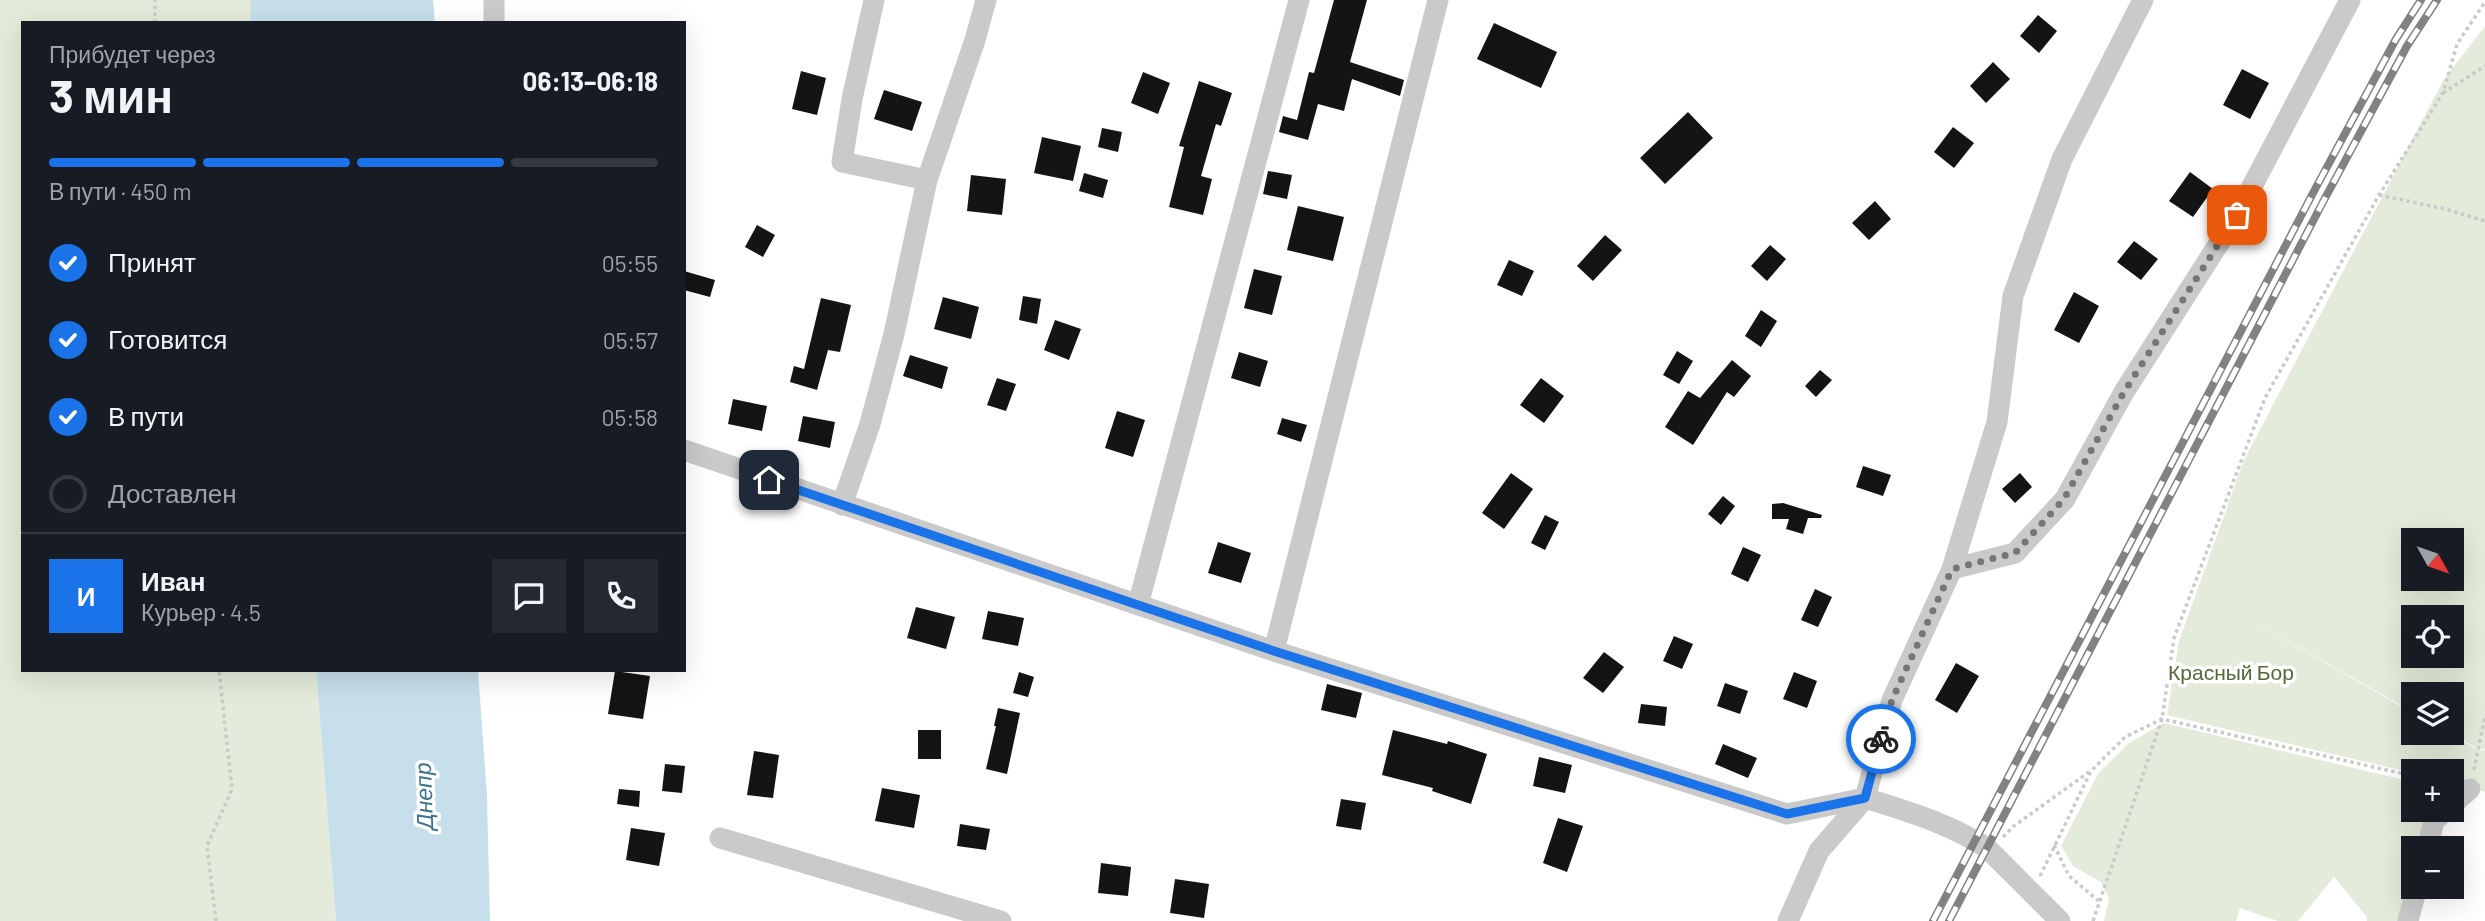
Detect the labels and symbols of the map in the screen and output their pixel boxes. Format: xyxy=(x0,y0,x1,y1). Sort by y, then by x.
pin xyxy=(2207,185,2267,245)
pin xyxy=(739,450,799,510)
north arrow xyxy=(2401,528,2464,592)
park label: Красный Бор xyxy=(2168,659,2294,684)
courier xyxy=(1846,704,1916,774)
water label: Днепр xyxy=(408,762,438,833)

